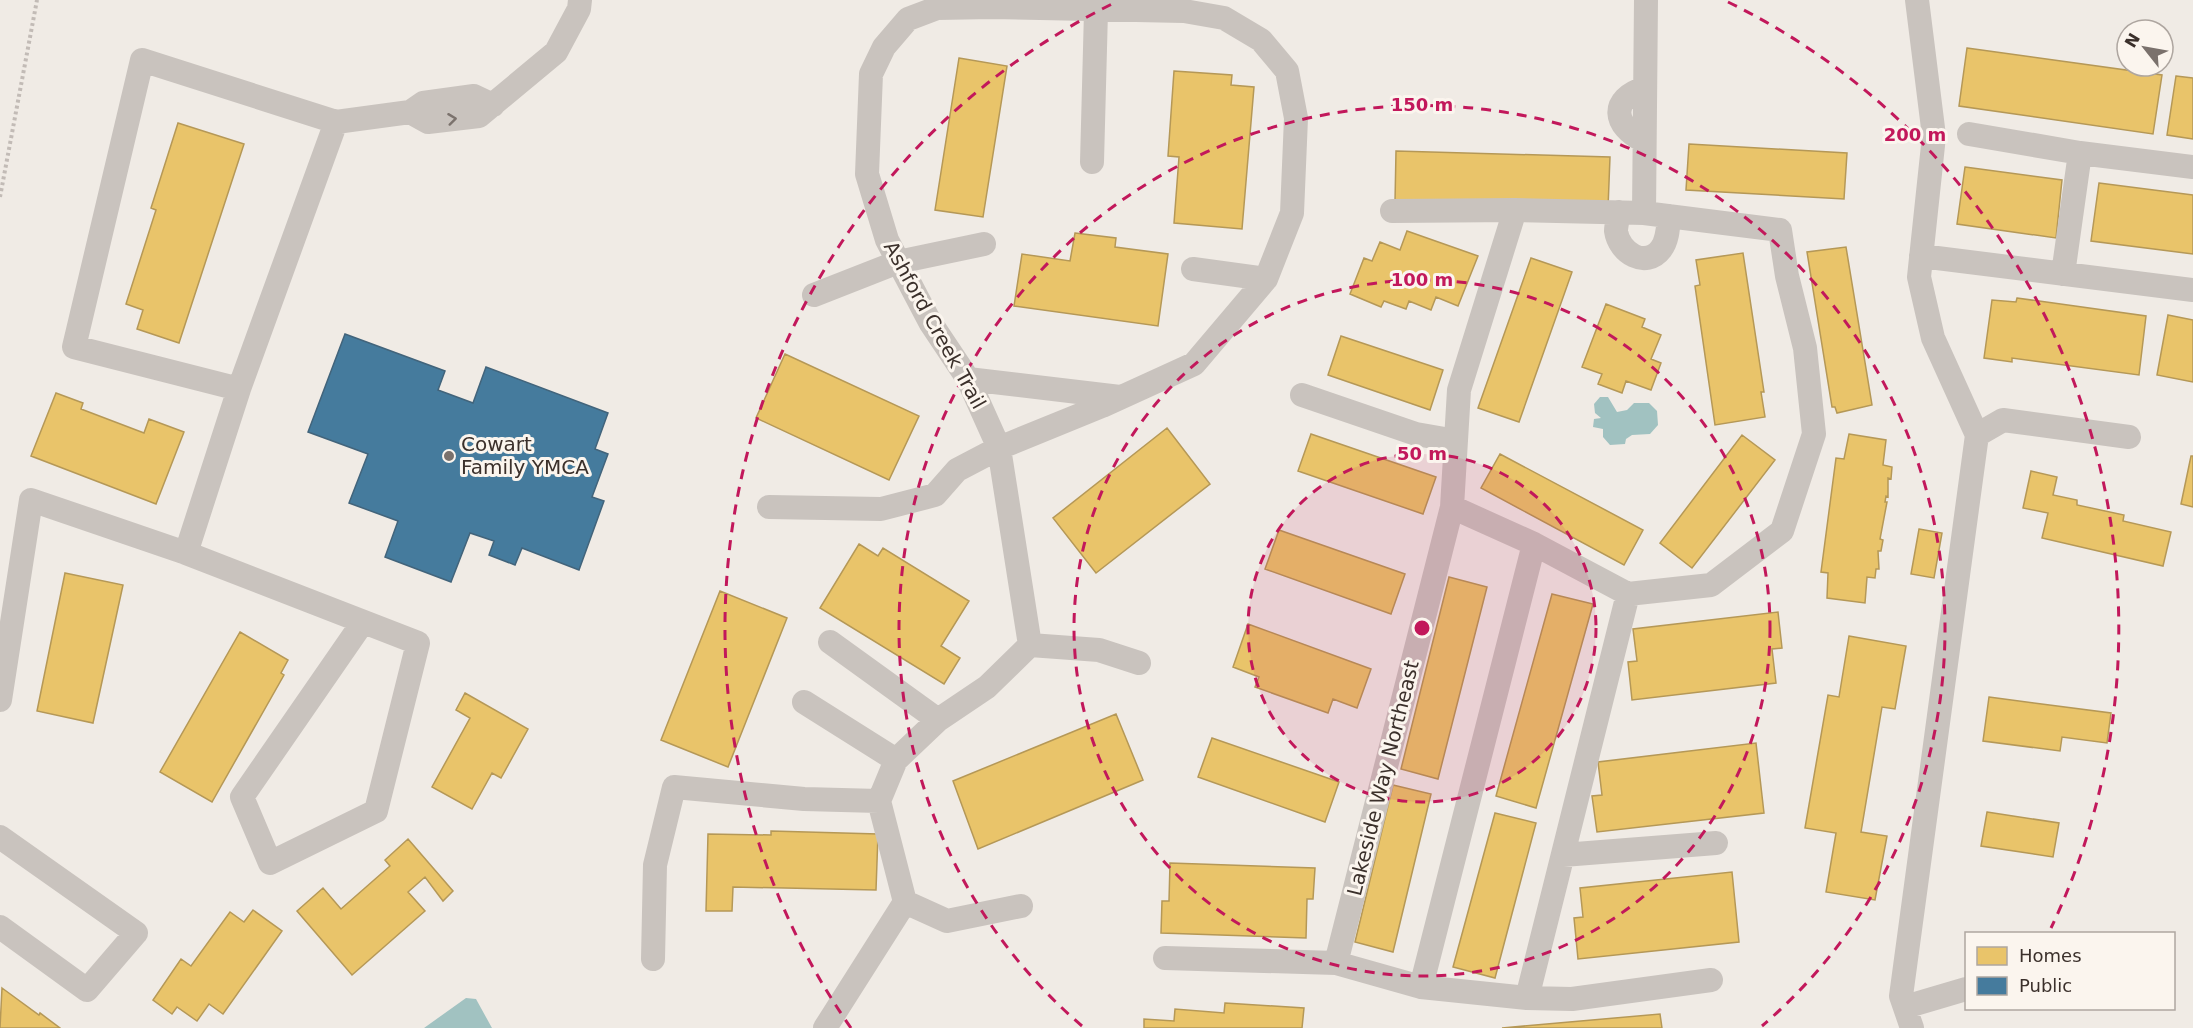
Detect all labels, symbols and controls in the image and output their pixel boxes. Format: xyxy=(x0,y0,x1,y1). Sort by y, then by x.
north arrow xyxy=(2115,18,2175,78)
text: N xyxy=(2121,30,2144,51)
text: 150 m xyxy=(1391,94,1453,115)
one-way arrow xyxy=(448,114,457,126)
text: 200 m xyxy=(1884,124,1946,145)
street label: Ashford Creek Trail xyxy=(879,237,991,413)
text: 100 m xyxy=(1391,269,1453,290)
place label: Cowart Family YMCA xyxy=(461,432,589,479)
text: 50 m xyxy=(1397,443,1447,464)
marker: Cowart Family YMCA xyxy=(442,449,456,463)
centre of rings xyxy=(1412,618,1432,638)
street label: Lakeside Way Northeast xyxy=(1342,658,1424,898)
legend xyxy=(1965,932,2175,1010)
text: Homes xyxy=(2019,945,2082,966)
text: Public xyxy=(2019,975,2072,996)

